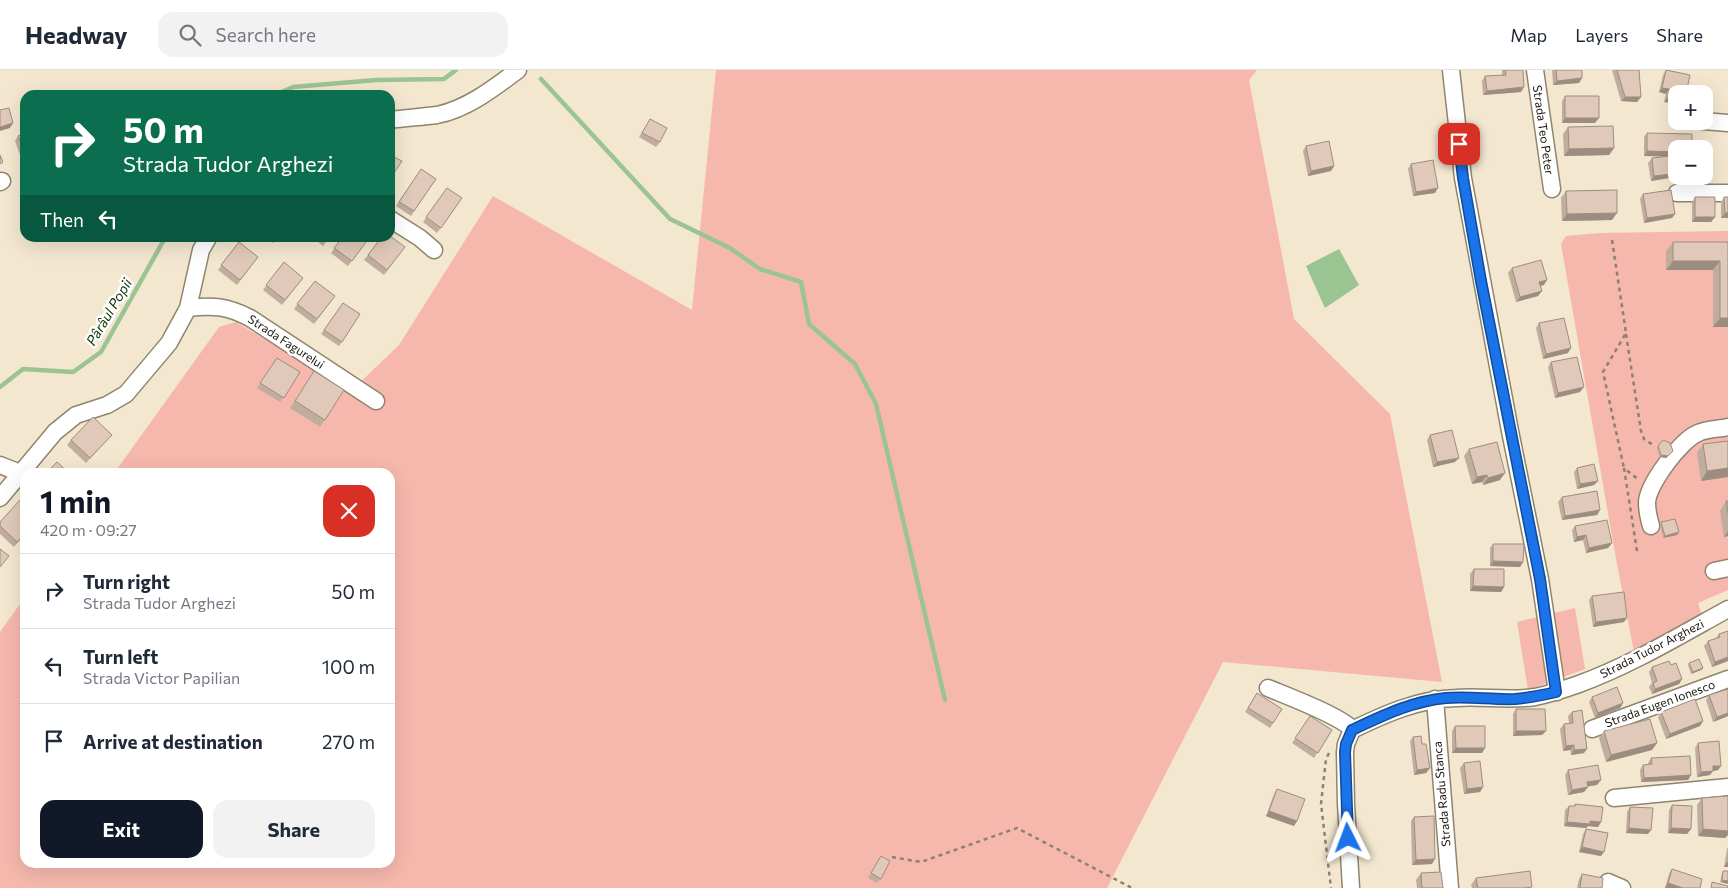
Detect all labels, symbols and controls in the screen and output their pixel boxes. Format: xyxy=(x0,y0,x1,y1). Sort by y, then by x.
search box xyxy=(158,12,508,57)
text: Headway xyxy=(25,20,128,49)
icon: search xyxy=(176,21,204,49)
text: Search here xyxy=(216,23,316,46)
text: Map xyxy=(1510,24,1547,46)
text: Layers xyxy=(1575,24,1628,46)
text: Share xyxy=(1656,24,1703,46)
street label: Strada Teo Peter xyxy=(1531,84,1557,176)
map controls xyxy=(1668,85,1713,185)
button: + xyxy=(1668,85,1713,130)
text: 50 m xyxy=(123,107,204,150)
icon: right xyxy=(40,110,105,175)
pin xyxy=(1438,123,1480,165)
icon: arrive xyxy=(1445,130,1473,158)
button: − xyxy=(1668,140,1713,185)
text: Strada Tudor Arghezi xyxy=(123,150,333,177)
icon: left xyxy=(94,205,122,233)
text: Then xyxy=(40,208,84,231)
water label: Pârâul Popii xyxy=(82,275,135,348)
street label: Strada Fagurelui xyxy=(246,311,327,371)
text: 1 min xyxy=(40,482,111,519)
button: close xyxy=(323,485,375,537)
text: 420 m · 09:27 xyxy=(40,520,137,539)
text: Turn right xyxy=(83,570,170,593)
icon: right xyxy=(40,577,68,605)
text: 50 m xyxy=(331,580,375,603)
text: Strada Tudor Arghezi xyxy=(83,593,236,612)
street label: Strada Tudor Arghezi xyxy=(1597,616,1706,680)
text: Turn left xyxy=(83,645,158,668)
icon: left xyxy=(40,652,68,680)
text: 100 m xyxy=(322,655,375,678)
text: Strada Victor Papilian xyxy=(83,668,240,687)
street label: Strada Eugen Ionesco xyxy=(1603,677,1717,730)
icon: arrive xyxy=(40,727,68,755)
text: Arrive at destination xyxy=(83,730,263,753)
text: 270 m xyxy=(322,730,375,753)
street label: Strada Radu Stanca xyxy=(1429,741,1453,847)
button: Exit xyxy=(40,800,203,858)
button: Share xyxy=(213,800,375,858)
position arrow xyxy=(1321,811,1373,863)

